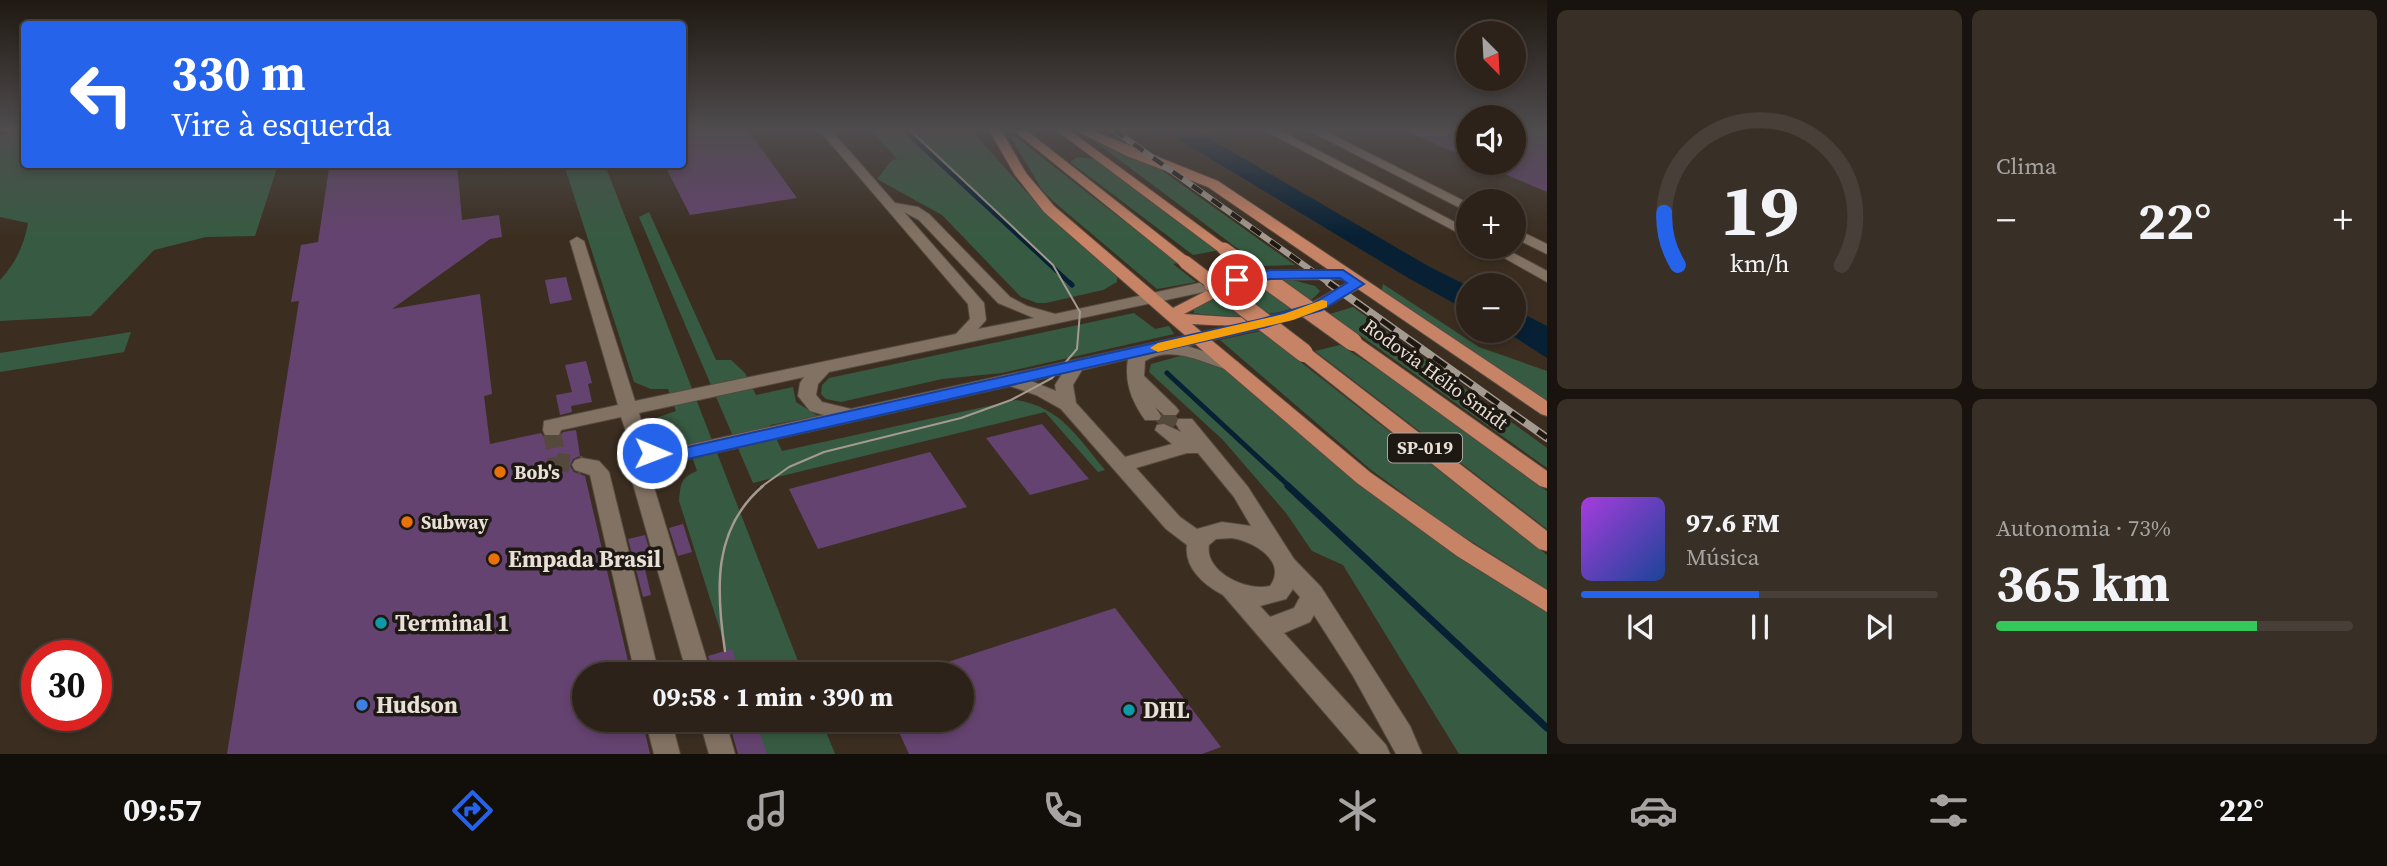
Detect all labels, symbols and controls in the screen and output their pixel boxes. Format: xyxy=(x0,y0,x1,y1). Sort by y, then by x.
north arrow xyxy=(1456,21,1526,91)
map controls xyxy=(1456,21,1526,343)
text: 330 m xyxy=(171,39,306,106)
icon: left xyxy=(56,49,147,140)
text: Vire à esquerda xyxy=(171,103,392,147)
button: sound xyxy=(1456,105,1526,175)
text: Clima xyxy=(1996,150,2057,182)
text: 19 xyxy=(1720,161,1799,260)
text: 22° xyxy=(2138,185,2211,256)
button: + xyxy=(1456,189,1526,259)
text: − xyxy=(1996,194,2016,246)
text: + xyxy=(2333,194,2353,246)
text: km/h xyxy=(1730,246,1789,280)
pin xyxy=(1207,250,1267,310)
icon: arrive xyxy=(1218,261,1256,299)
button: − xyxy=(1456,273,1526,343)
street label: Rodovia Hélio Smidt xyxy=(1358,313,1514,436)
position arrow xyxy=(615,416,689,490)
road number: SP-019 xyxy=(1388,434,1462,462)
place label: Bob's xyxy=(514,459,560,485)
marker: Bob's xyxy=(492,464,508,480)
text: 97.6 FM xyxy=(1686,505,1780,541)
place label: Subway xyxy=(421,509,489,535)
text: Autonomia · 73% xyxy=(1996,512,2171,544)
marker: Subway xyxy=(399,514,415,530)
text: Música xyxy=(1686,541,1759,573)
place label: Empada Brasil xyxy=(508,543,661,575)
text: 365 km xyxy=(1996,547,2170,618)
marker: Empada Brasil xyxy=(486,551,502,567)
place label: Terminal 1 xyxy=(395,607,510,639)
icon: previous xyxy=(1622,608,1660,646)
icon: pause xyxy=(1741,608,1779,646)
icon: next xyxy=(1860,608,1898,646)
marker: Terminal 1 xyxy=(373,615,389,631)
speed limit sign: 30 xyxy=(21,640,112,731)
text: 09:58 · 1 min · 390 m xyxy=(653,679,893,715)
place label: Hudson xyxy=(376,689,458,721)
place label: DHL xyxy=(1143,694,1190,726)
marker: Hudson xyxy=(354,697,370,713)
marker: DHL xyxy=(1121,702,1137,718)
icon: directions xyxy=(448,786,497,835)
icon: music xyxy=(743,786,792,835)
icon: phone xyxy=(1038,786,1087,835)
icon: climate xyxy=(1333,786,1382,835)
icon: car xyxy=(1629,786,1678,835)
icon: filters xyxy=(1924,786,1973,835)
text: 09:57 xyxy=(123,788,202,832)
text: 22° xyxy=(2219,788,2264,832)

